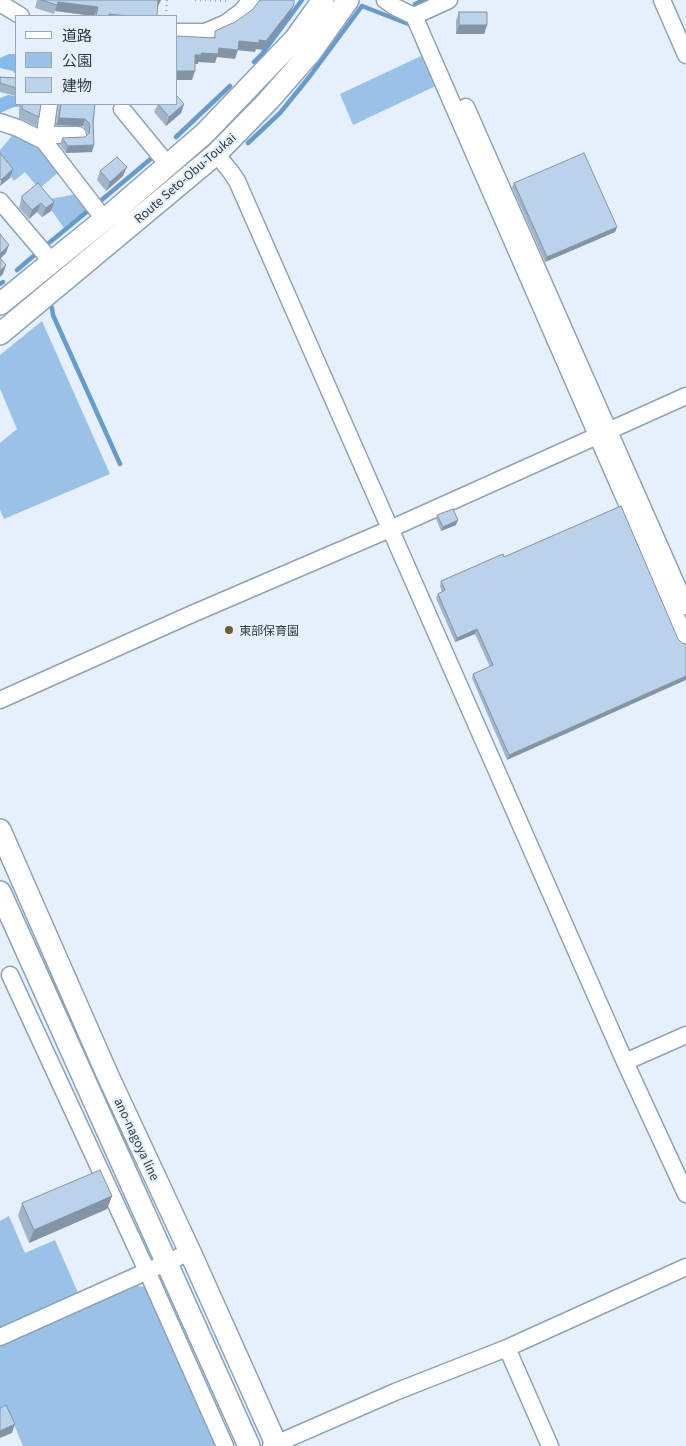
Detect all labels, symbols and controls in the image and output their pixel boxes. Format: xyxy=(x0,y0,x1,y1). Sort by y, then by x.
legend xyxy=(15,15,178,105)
text: 道路 xyxy=(62,24,92,45)
text: 公園 xyxy=(62,49,92,70)
text: 建物 xyxy=(62,74,92,95)
street label: Route Seto-Obu-Toukai xyxy=(131,130,239,226)
place label: 東部保育園 xyxy=(239,623,299,637)
marker: 東部保育園 xyxy=(223,624,235,636)
street label: ano-nagoya line xyxy=(112,1095,162,1183)

